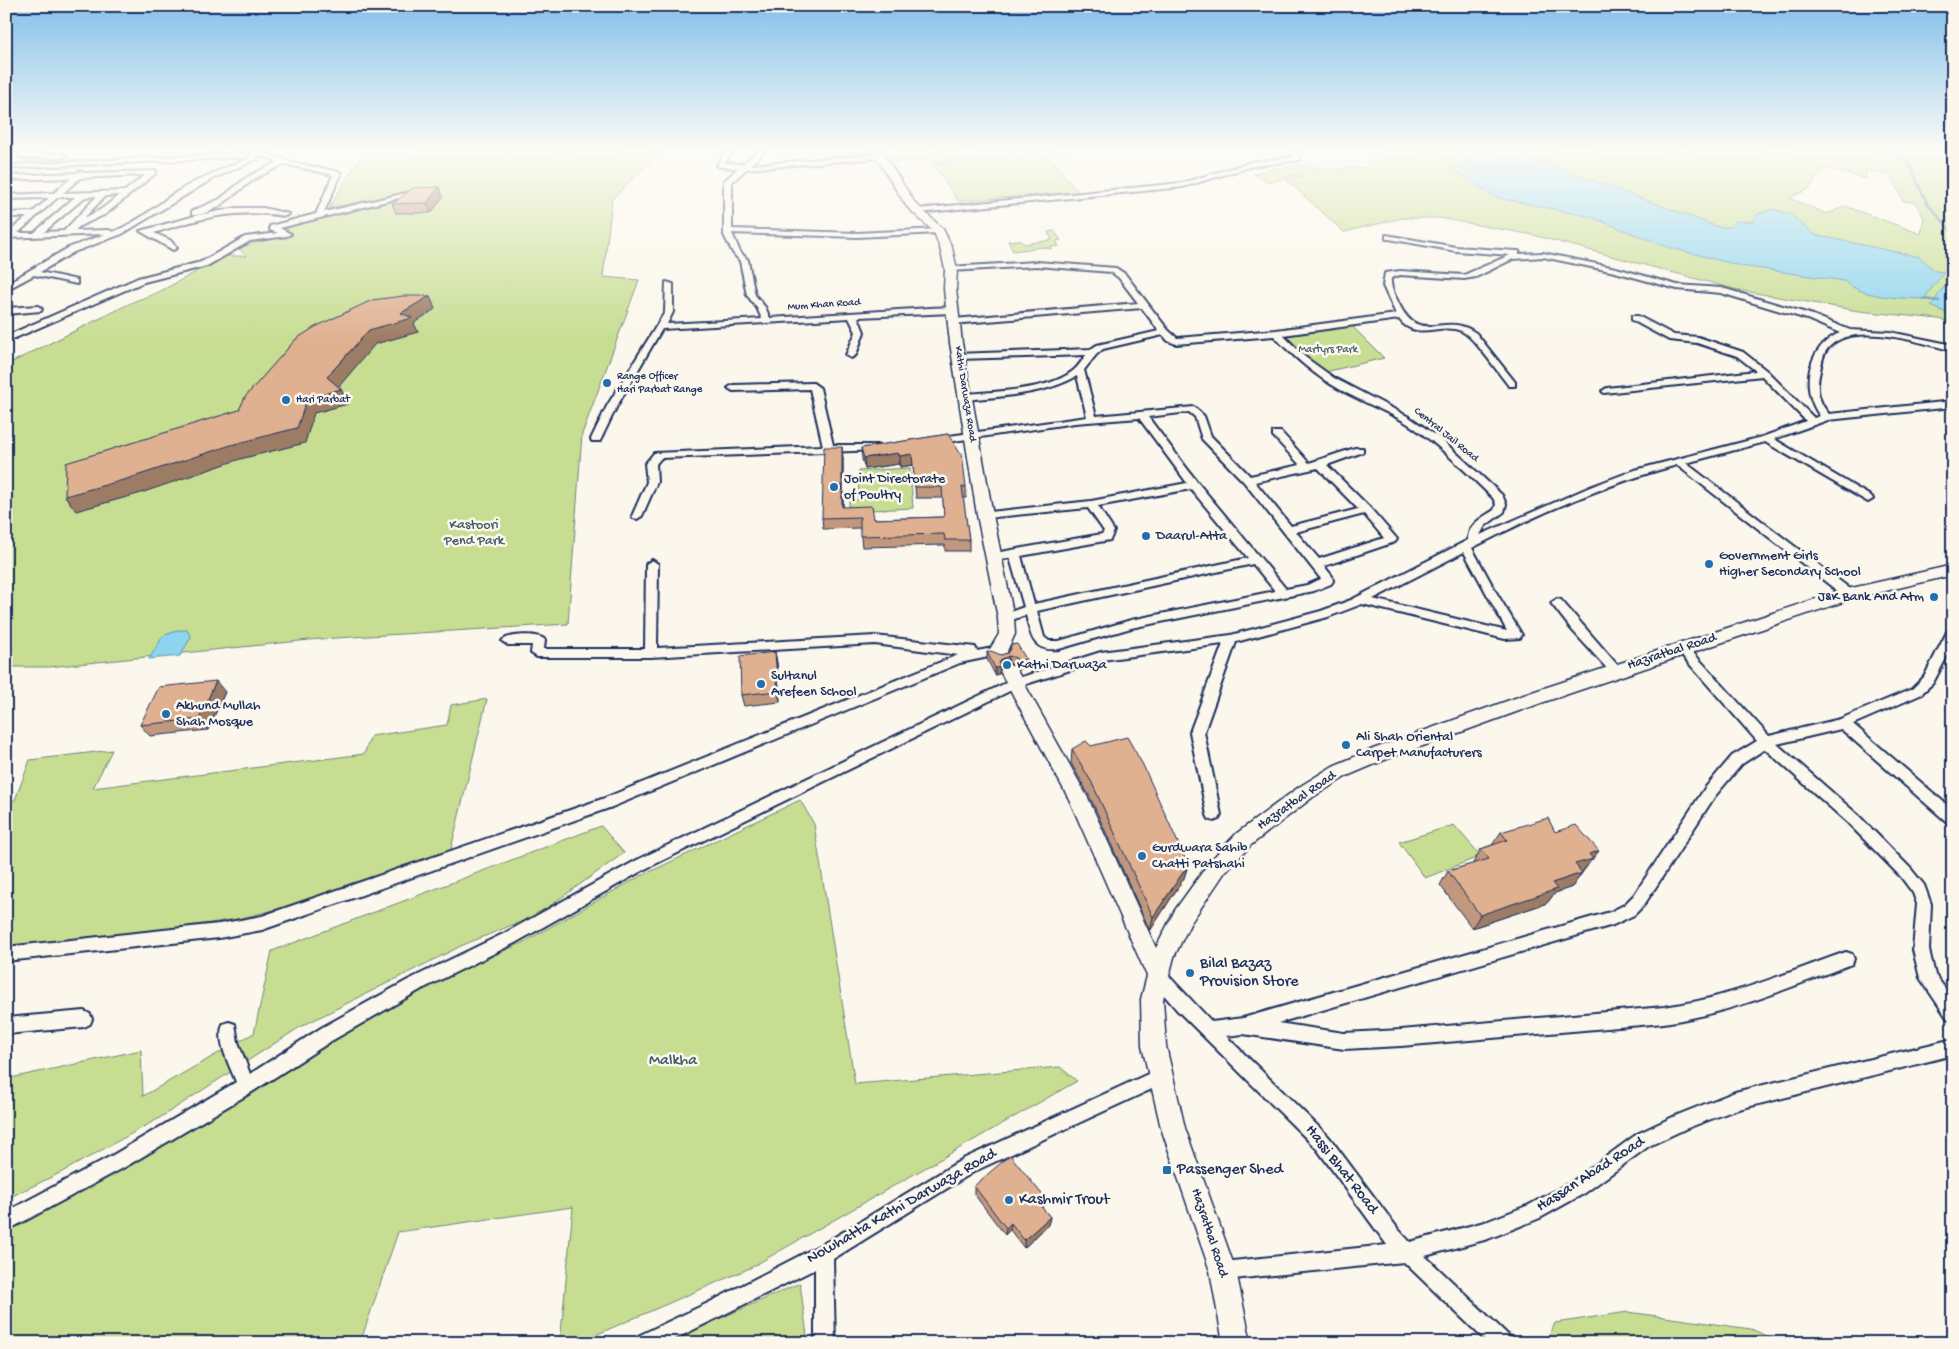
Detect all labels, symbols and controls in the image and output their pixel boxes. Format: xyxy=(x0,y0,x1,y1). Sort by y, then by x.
street label: Mum Khan Road xyxy=(787,296,862,314)
park label: Martyrs Park xyxy=(1298,344,1359,356)
street label: Kathi Darwaza Road xyxy=(951,345,979,444)
place label: Range Officer Hari Parbat Range xyxy=(617,370,703,396)
marker: Range Officer Hari Parbat Range xyxy=(601,377,613,389)
marker: Hari Parbat xyxy=(280,394,292,406)
place label: Hari Parbat xyxy=(296,394,351,406)
street label: Central Jail Road xyxy=(1411,405,1482,466)
place label: Joint Directorate of Poultry xyxy=(844,471,946,504)
marker: Joint Directorate of Poultry xyxy=(828,481,840,493)
park label: Kastoori Pend Park xyxy=(443,517,506,550)
place label: Daarul-Atta xyxy=(1155,528,1228,545)
marker: Daarul-Atta xyxy=(1140,530,1152,542)
place label: Government Girls Higher Secondary School xyxy=(1719,548,1861,581)
marker: Government Girls Higher Secondary School xyxy=(1703,558,1715,570)
place label: J&K Bank And Atm xyxy=(1818,589,1924,606)
marker: J&K Bank And Atm xyxy=(1928,591,1940,603)
street label: Hazratbal Road xyxy=(1625,629,1720,674)
place label: Kathi Darwaza xyxy=(1017,657,1108,674)
marker: Kathi Darwaza xyxy=(1001,659,1013,671)
place label: Sultanul Arefeen School xyxy=(771,668,857,701)
marker: Sultanul Arefeen School xyxy=(755,678,767,690)
place label: Akhund Mullah Shah Mosque xyxy=(176,698,261,731)
marker: Akhund Mullah Shah Mosque xyxy=(160,708,172,720)
place label: Ali Shah Oriental Carpet Manufacturers xyxy=(1356,729,1482,762)
marker: Ali Shah Oriental Carpet Manufacturers xyxy=(1340,739,1352,751)
street label: Hazratbal Road xyxy=(1254,766,1341,834)
place label: Gurdwara Sahib Chatti Patshahi xyxy=(1152,840,1248,873)
marker: Gurdwara Sahib Chatti Patshahi xyxy=(1136,850,1148,862)
place label: Bilal Bazaz Provision Store xyxy=(1199,955,1299,992)
marker: Bilal Bazaz Provision Store xyxy=(1184,967,1196,979)
park label: Malkha xyxy=(649,1052,698,1071)
street label: Hassi Bhat Road xyxy=(1300,1122,1383,1220)
street label: Hassan Abad Road xyxy=(1533,1132,1650,1217)
street label: Nowhatta Kathi Darwaza Road xyxy=(804,1144,1001,1269)
place label: Passenger Shed xyxy=(1176,1161,1284,1180)
marker: Passenger Shed xyxy=(1161,1164,1173,1176)
street label: Hazratbal Road xyxy=(1187,1186,1232,1281)
place label: Kashmir Trout xyxy=(1019,1191,1111,1210)
marker: Kashmir Trout xyxy=(1003,1194,1015,1206)

